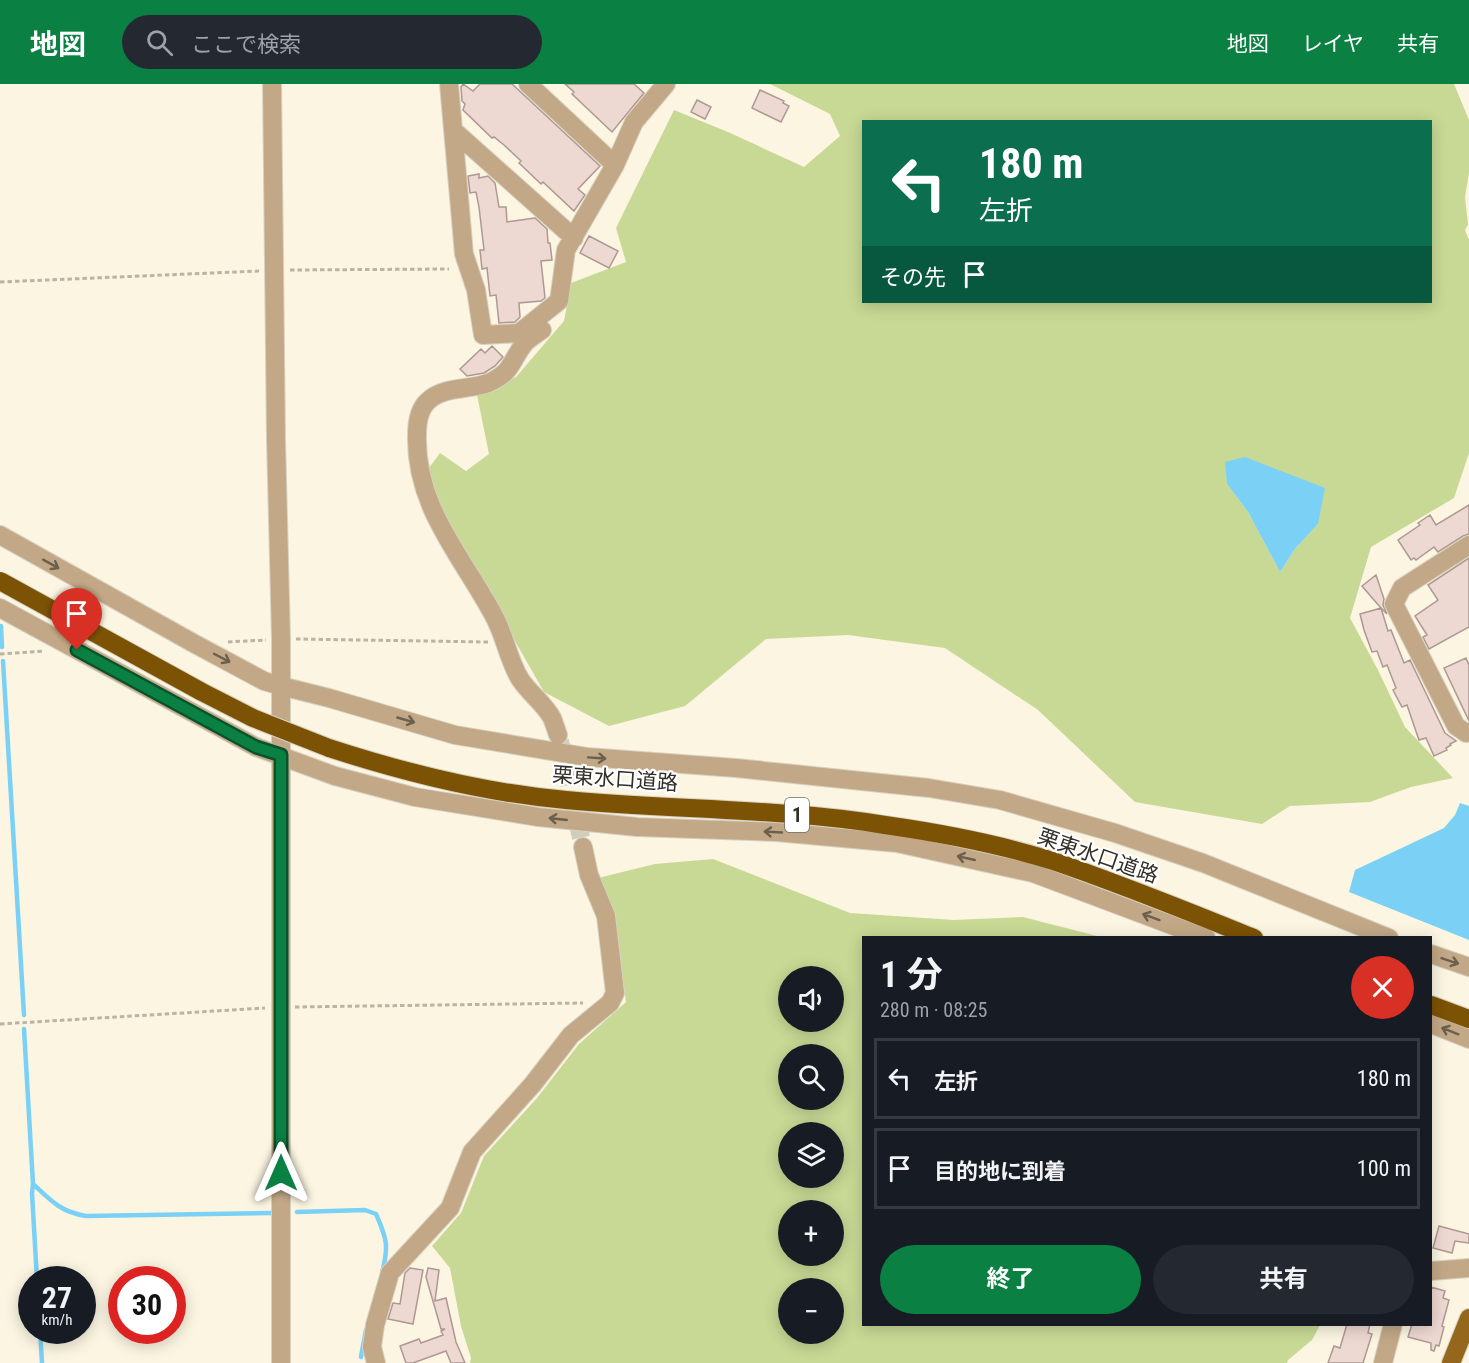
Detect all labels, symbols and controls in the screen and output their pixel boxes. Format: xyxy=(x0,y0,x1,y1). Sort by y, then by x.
search box xyxy=(122,15,542,69)
icon: search xyxy=(143,26,176,59)
text: 地図 xyxy=(30,28,86,61)
text: ここで検索 xyxy=(191,32,301,57)
text: 地図 xyxy=(1227,32,1269,56)
text: レイヤ xyxy=(1302,32,1364,56)
text: 共有 xyxy=(1397,32,1439,56)
text: 180 m xyxy=(979,139,1084,188)
icon: left xyxy=(880,144,958,222)
text: 左折 xyxy=(979,195,1033,227)
icon: arrive xyxy=(958,258,991,291)
text: その先 xyxy=(880,265,946,290)
one-way arrow xyxy=(42,558,59,570)
pin xyxy=(51,588,102,650)
icon: arrive xyxy=(60,597,93,630)
one-way arrow xyxy=(212,653,230,664)
one-way arrow xyxy=(396,715,415,727)
one-way arrow xyxy=(586,753,606,764)
street label: 栗東水口道路 xyxy=(551,763,679,795)
road number: 1 xyxy=(785,798,809,832)
one-way arrow xyxy=(548,813,568,824)
street label: 栗東水口道路 xyxy=(1035,824,1161,888)
one-way arrow xyxy=(764,826,784,837)
one-way arrow xyxy=(957,852,976,864)
one-way arrow xyxy=(1143,911,1161,922)
text: 1 分 xyxy=(880,954,943,996)
button: close xyxy=(1351,956,1414,1019)
one-way arrow xyxy=(1440,956,1459,967)
map controls xyxy=(778,966,844,1344)
button: sound xyxy=(778,966,844,1032)
text: 280 m · 08:25 xyxy=(880,998,987,1022)
one-way arrow xyxy=(1441,1025,1460,1036)
button: search xyxy=(778,1044,844,1110)
icon: left xyxy=(883,1062,916,1095)
text: 180 m xyxy=(1357,1066,1411,1091)
text: 左折 xyxy=(934,1069,978,1094)
button: layers xyxy=(778,1122,844,1188)
position arrow xyxy=(249,1141,313,1205)
icon: arrive xyxy=(883,1152,916,1185)
text: 100 m xyxy=(1357,1156,1411,1181)
text: 目的地に到着 xyxy=(934,1159,1066,1184)
button: + xyxy=(778,1200,844,1266)
button: 終了 xyxy=(880,1245,1141,1314)
button: 共有 xyxy=(1153,1245,1414,1314)
speed limit sign: 30 xyxy=(108,1266,186,1344)
button: − xyxy=(778,1278,844,1344)
text: 27 xyxy=(42,1280,72,1315)
text: km/h xyxy=(42,1311,72,1329)

